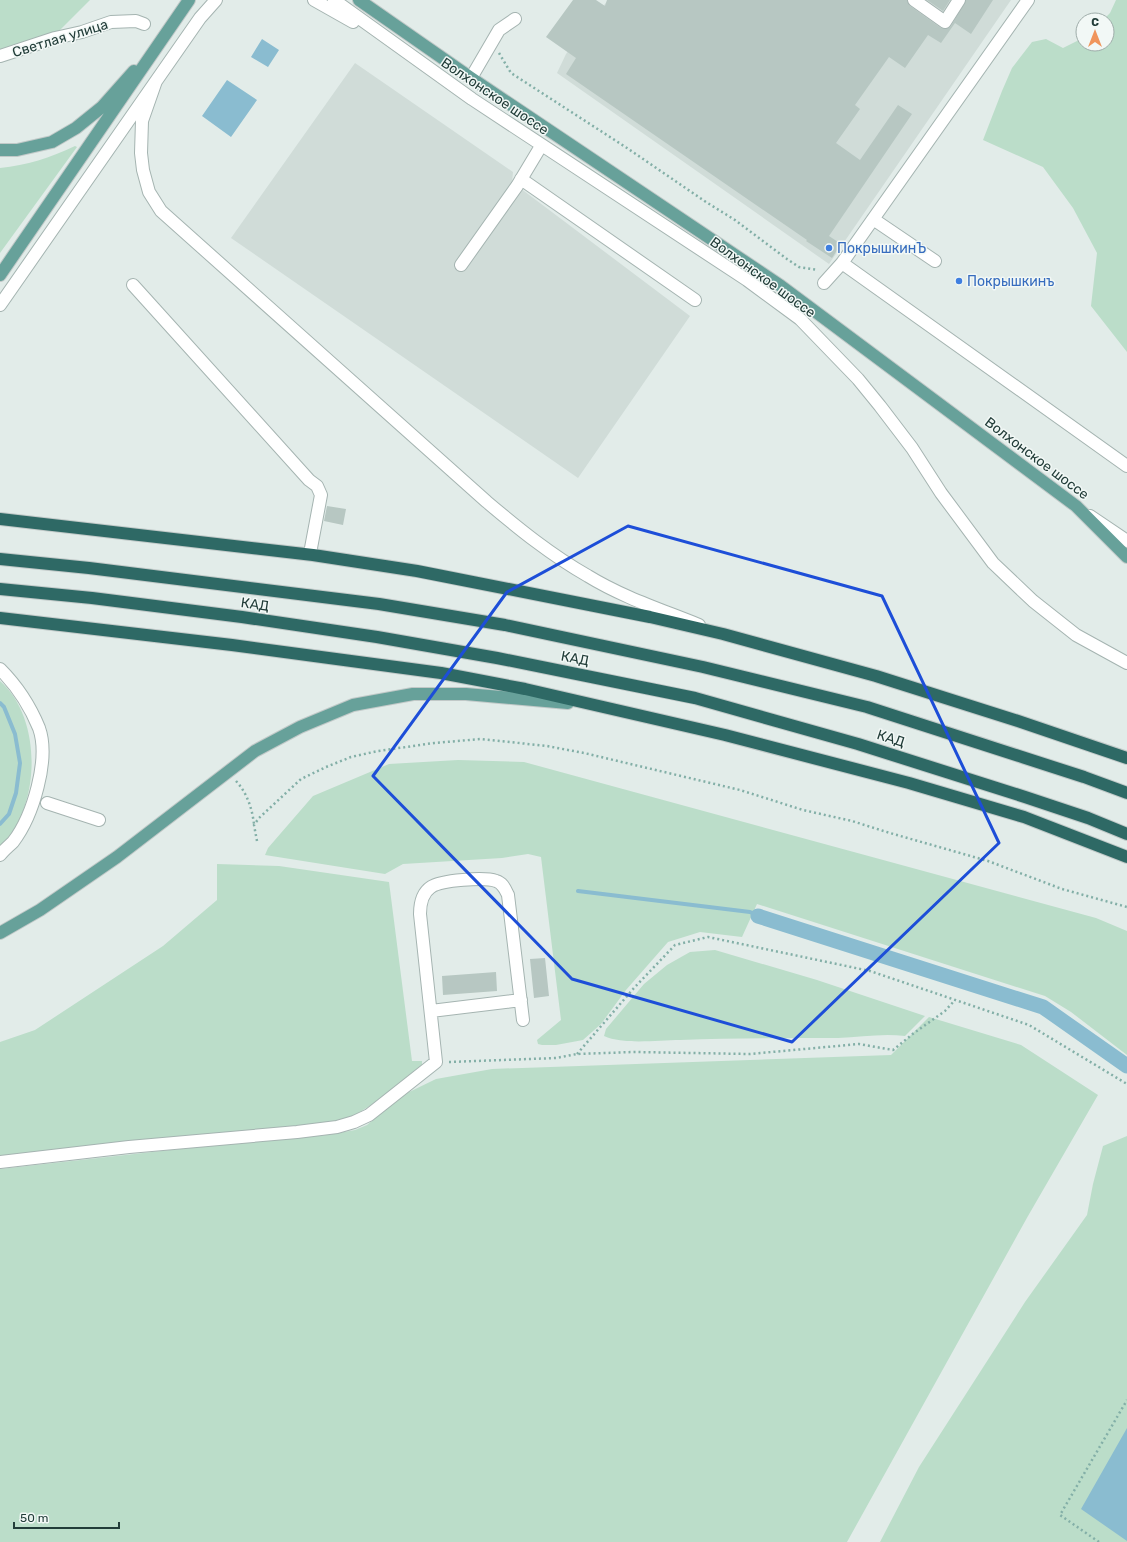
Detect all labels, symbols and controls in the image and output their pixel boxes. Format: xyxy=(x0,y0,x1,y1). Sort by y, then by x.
north arrow xyxy=(1075,12,1115,52)
street label: Светлая улица xyxy=(10,16,110,61)
text: С xyxy=(1091,16,1099,29)
street label: Волхонское шоссе xyxy=(438,54,552,139)
street label: Волхонское шоссе xyxy=(707,233,819,321)
place label: ПокрышкинЪ xyxy=(837,240,926,257)
marker: ПокрышкинЪ xyxy=(824,243,834,253)
place label: Покрышкинъ xyxy=(967,273,1054,290)
marker: Покрышкинъ xyxy=(954,276,964,286)
street label: Волхонское шоссе xyxy=(981,414,1092,503)
street label: КАД xyxy=(240,594,270,615)
street label: КАД xyxy=(559,647,590,670)
street label: КАД xyxy=(875,726,907,751)
scale bar xyxy=(14,1504,119,1530)
text: 50 m xyxy=(20,1511,48,1525)

